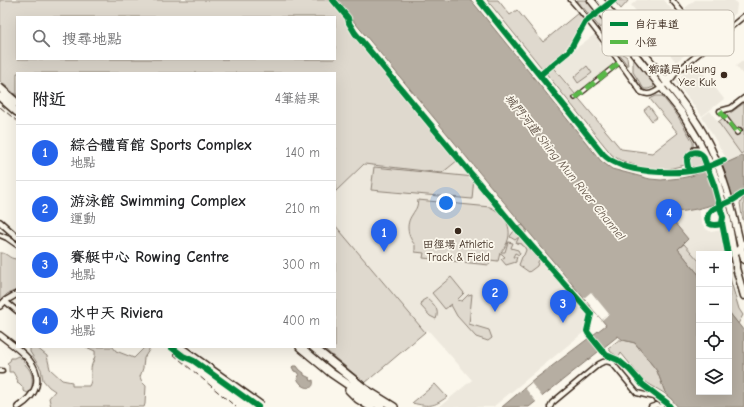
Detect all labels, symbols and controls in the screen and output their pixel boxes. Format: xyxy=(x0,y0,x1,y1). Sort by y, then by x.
legend xyxy=(602,10,734,56)
search box xyxy=(16,16,336,60)
text: 自行車道 xyxy=(635,18,679,31)
icon: search xyxy=(30,27,52,49)
text: 搜尋地點 xyxy=(62,30,122,48)
text: 小徑 xyxy=(635,36,657,49)
place label: 鄉議局 Heung Yee Kuk xyxy=(648,63,717,89)
marker: 鄉議局 Heung Yee Kuk xyxy=(719,70,729,80)
text: 附近 xyxy=(32,90,66,109)
text: 4筆結果 xyxy=(275,91,320,106)
water label: 城門河道 Shing Mun River Channel xyxy=(502,91,628,243)
text: 綜合體育館 Sports Complex xyxy=(70,136,252,154)
text: 1 xyxy=(42,145,48,160)
text: 140 m xyxy=(286,145,320,160)
text: 地點 xyxy=(70,155,96,170)
text: 游泳館 Swimming Complex xyxy=(70,192,246,210)
your location xyxy=(436,193,456,213)
pin: 4 xyxy=(656,199,682,232)
text: 2 xyxy=(42,201,48,216)
text: 210 m xyxy=(285,201,320,216)
text: 運動 xyxy=(70,211,96,226)
pin: 1 xyxy=(371,219,397,252)
marker: 田徑場 Athletic Track & Field xyxy=(453,226,463,236)
place label: 田徑場 Athletic Track & Field xyxy=(423,238,494,264)
text: 賽艇中心 Rowing Centre xyxy=(70,248,229,266)
map controls xyxy=(696,251,732,395)
button: + xyxy=(696,251,732,287)
text: 3 xyxy=(42,257,48,272)
text: 300 m xyxy=(282,257,320,272)
text: 地點 xyxy=(70,267,96,282)
pin: 2 xyxy=(482,279,508,312)
button: − xyxy=(696,287,732,323)
pin: 3 xyxy=(550,290,576,323)
text: 水中天 Riviera xyxy=(70,304,163,322)
text: 4 xyxy=(42,313,48,328)
text: 400 m xyxy=(283,313,320,328)
text: 地點 xyxy=(70,323,96,338)
button: locate xyxy=(696,323,732,359)
button: layers xyxy=(696,359,732,395)

